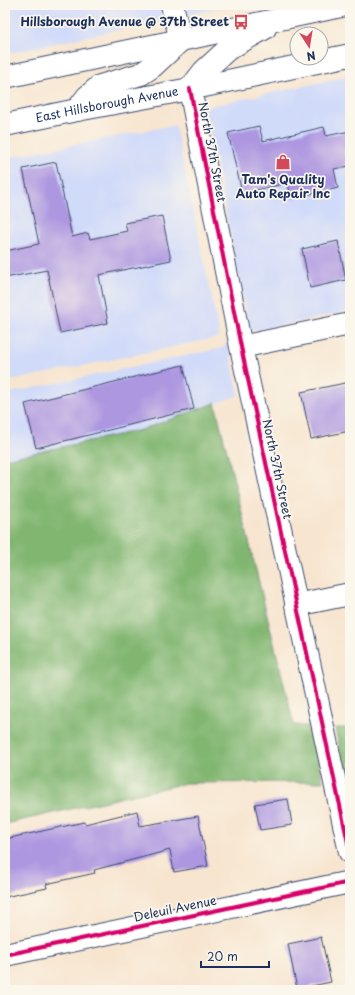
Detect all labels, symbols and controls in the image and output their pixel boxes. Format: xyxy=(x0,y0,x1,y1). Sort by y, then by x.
place label: Hillsborough Avenue @ 37th Street xyxy=(20,12,229,30)
bus stop icon: Hillsborough Avenue @ 37th Street xyxy=(232,13,250,31)
north arrow xyxy=(289,26,329,66)
text: N xyxy=(305,47,317,66)
street label: East Hillsborough Avenue xyxy=(34,81,180,126)
street label: North 37th Street xyxy=(194,100,232,204)
shop icon: Tam's Quality Auto Repair Inc xyxy=(274,153,292,171)
place label: Tam's Quality Auto Repair Inc xyxy=(236,170,331,202)
street label: North 37th Street xyxy=(259,417,297,521)
street label: Deleuil Avenue xyxy=(132,890,218,926)
scale bar xyxy=(201,943,269,969)
text: 20 m xyxy=(207,947,238,965)

